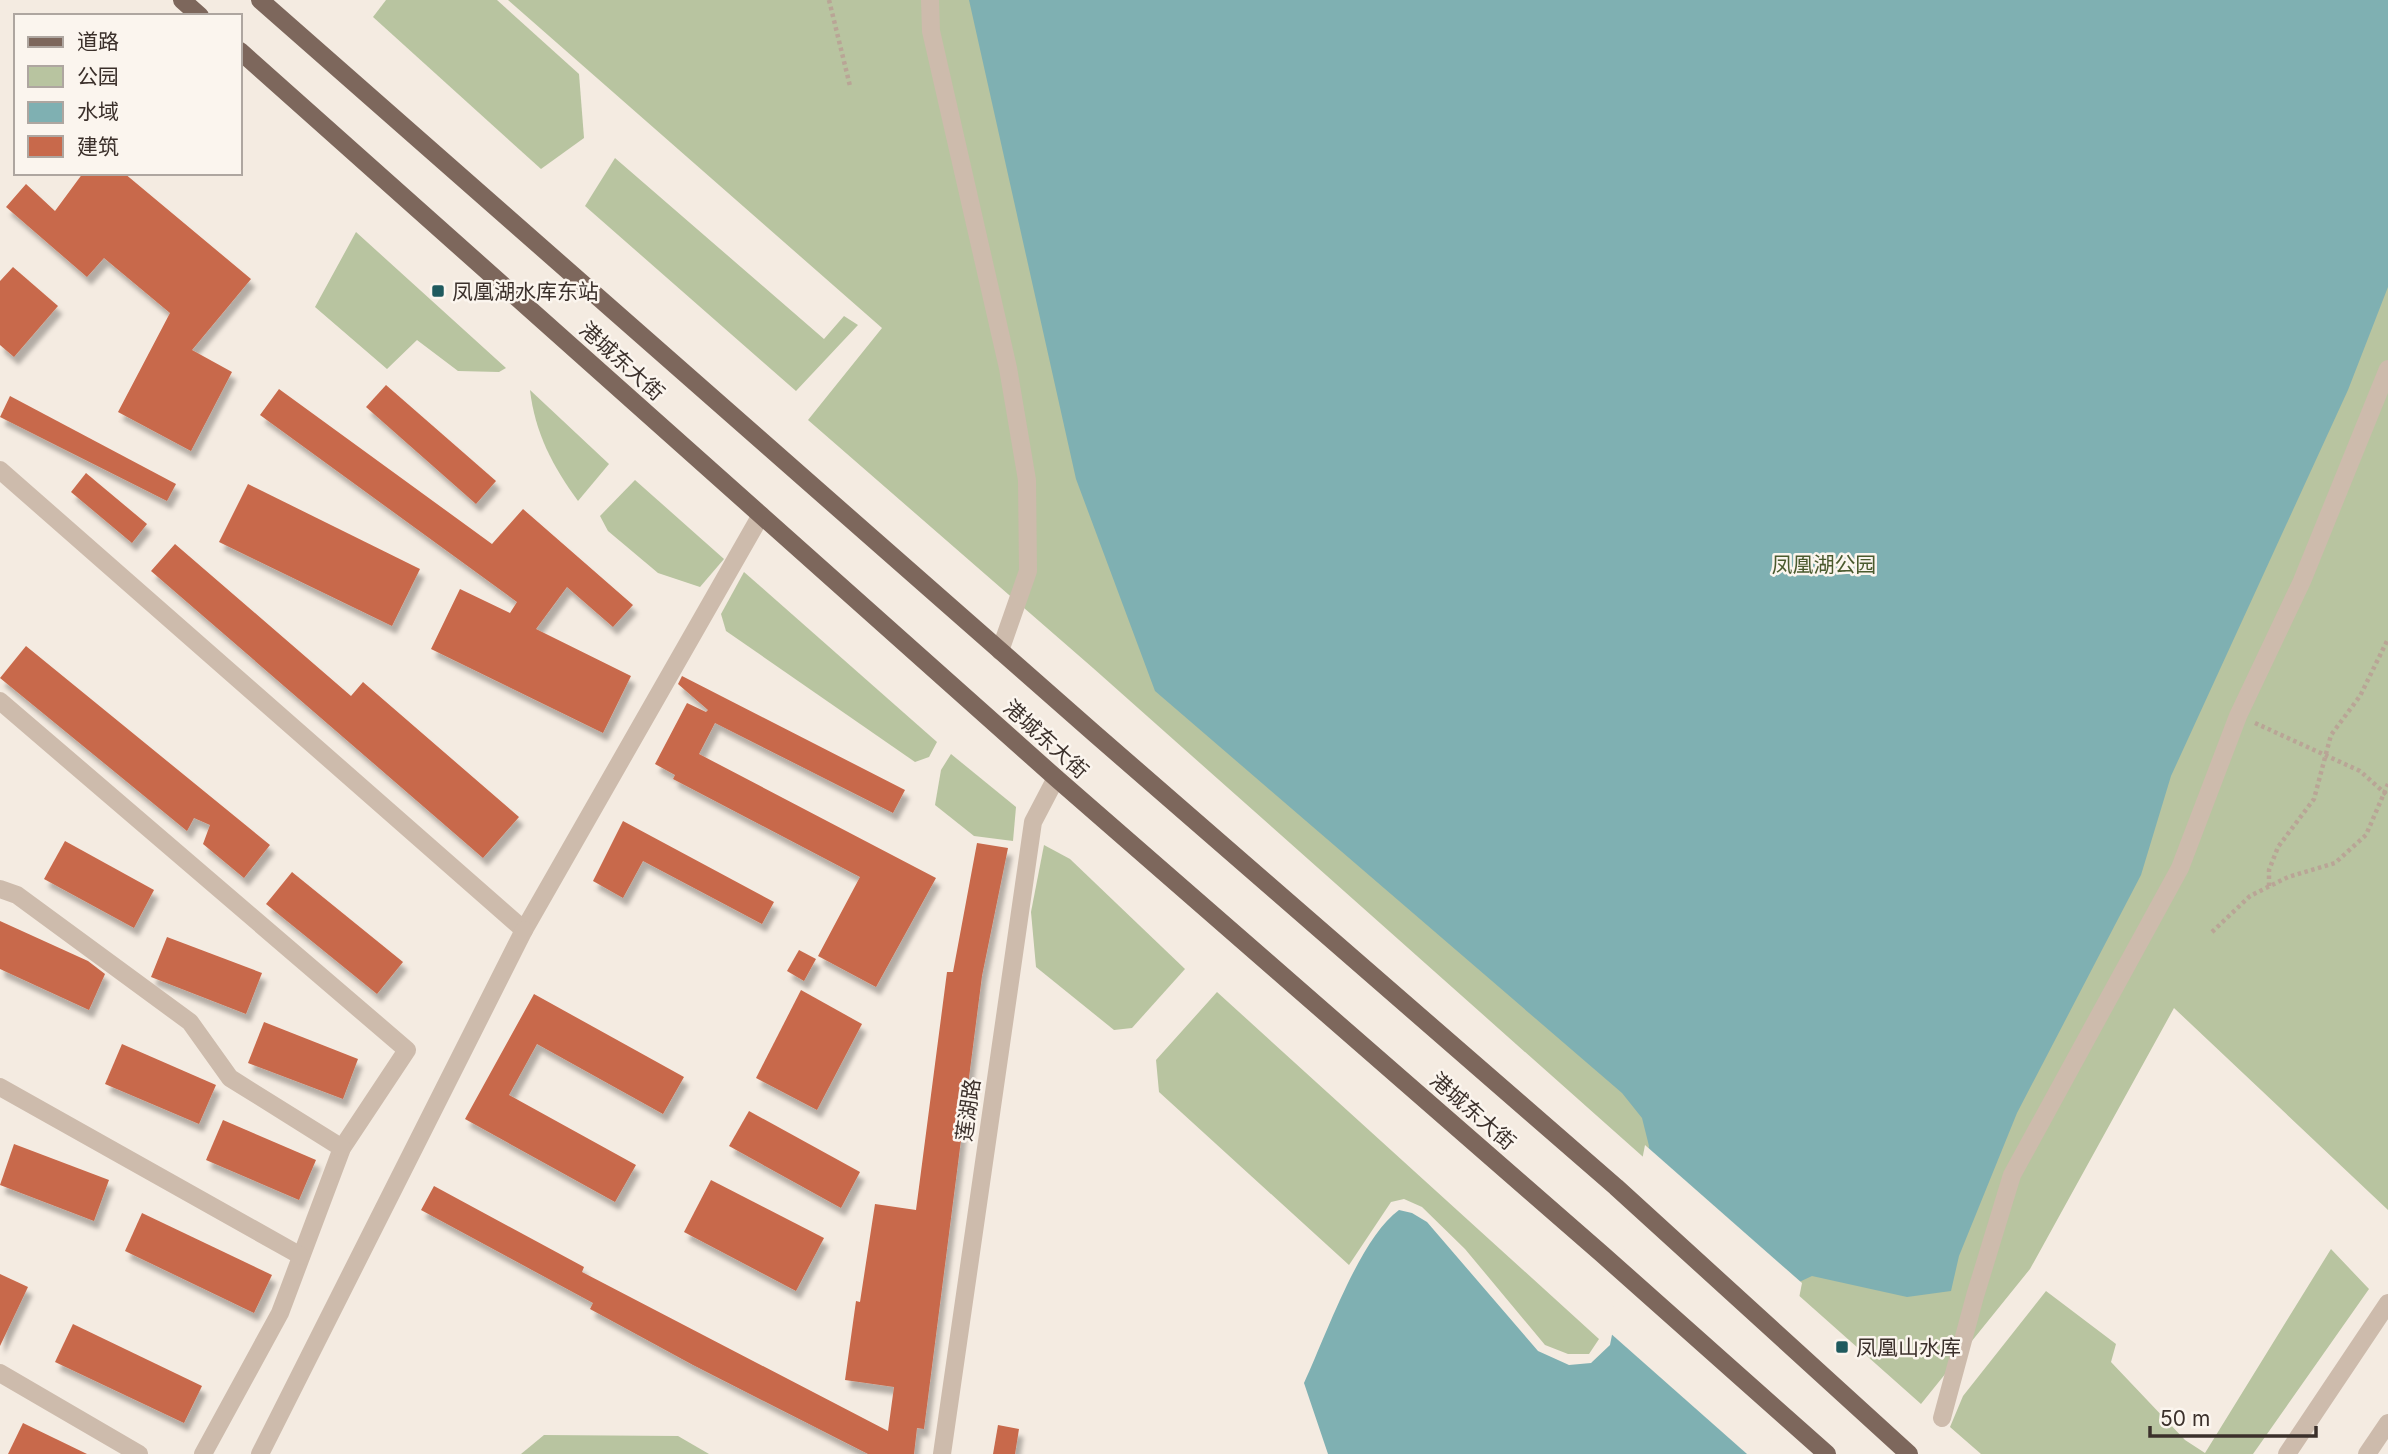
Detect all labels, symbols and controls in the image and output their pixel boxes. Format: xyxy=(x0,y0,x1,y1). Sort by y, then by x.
legend xyxy=(14,14,242,175)
text: 道路 xyxy=(77,29,119,54)
text: 公园 xyxy=(77,64,119,89)
text: 水域 xyxy=(77,99,119,124)
text: 建筑 xyxy=(77,134,119,159)
place label: 凤凰湖水库东站 xyxy=(452,279,599,304)
marker: 凤凰湖水库东站 xyxy=(430,283,446,299)
street label: 港城东大街 xyxy=(575,317,669,405)
park label: 凤凰湖公园 xyxy=(1772,552,1877,577)
street label: 港城东大街 xyxy=(999,695,1093,783)
street label: 港城东大街 xyxy=(1425,1067,1521,1155)
street label: 莲湖路 xyxy=(951,1077,985,1143)
place label: 凤凰山水库 xyxy=(1856,1335,1961,1360)
marker: 凤凰山水库 xyxy=(1834,1339,1850,1355)
scale bar xyxy=(2150,1394,2316,1438)
text: 50 m xyxy=(2160,1406,2210,1431)

